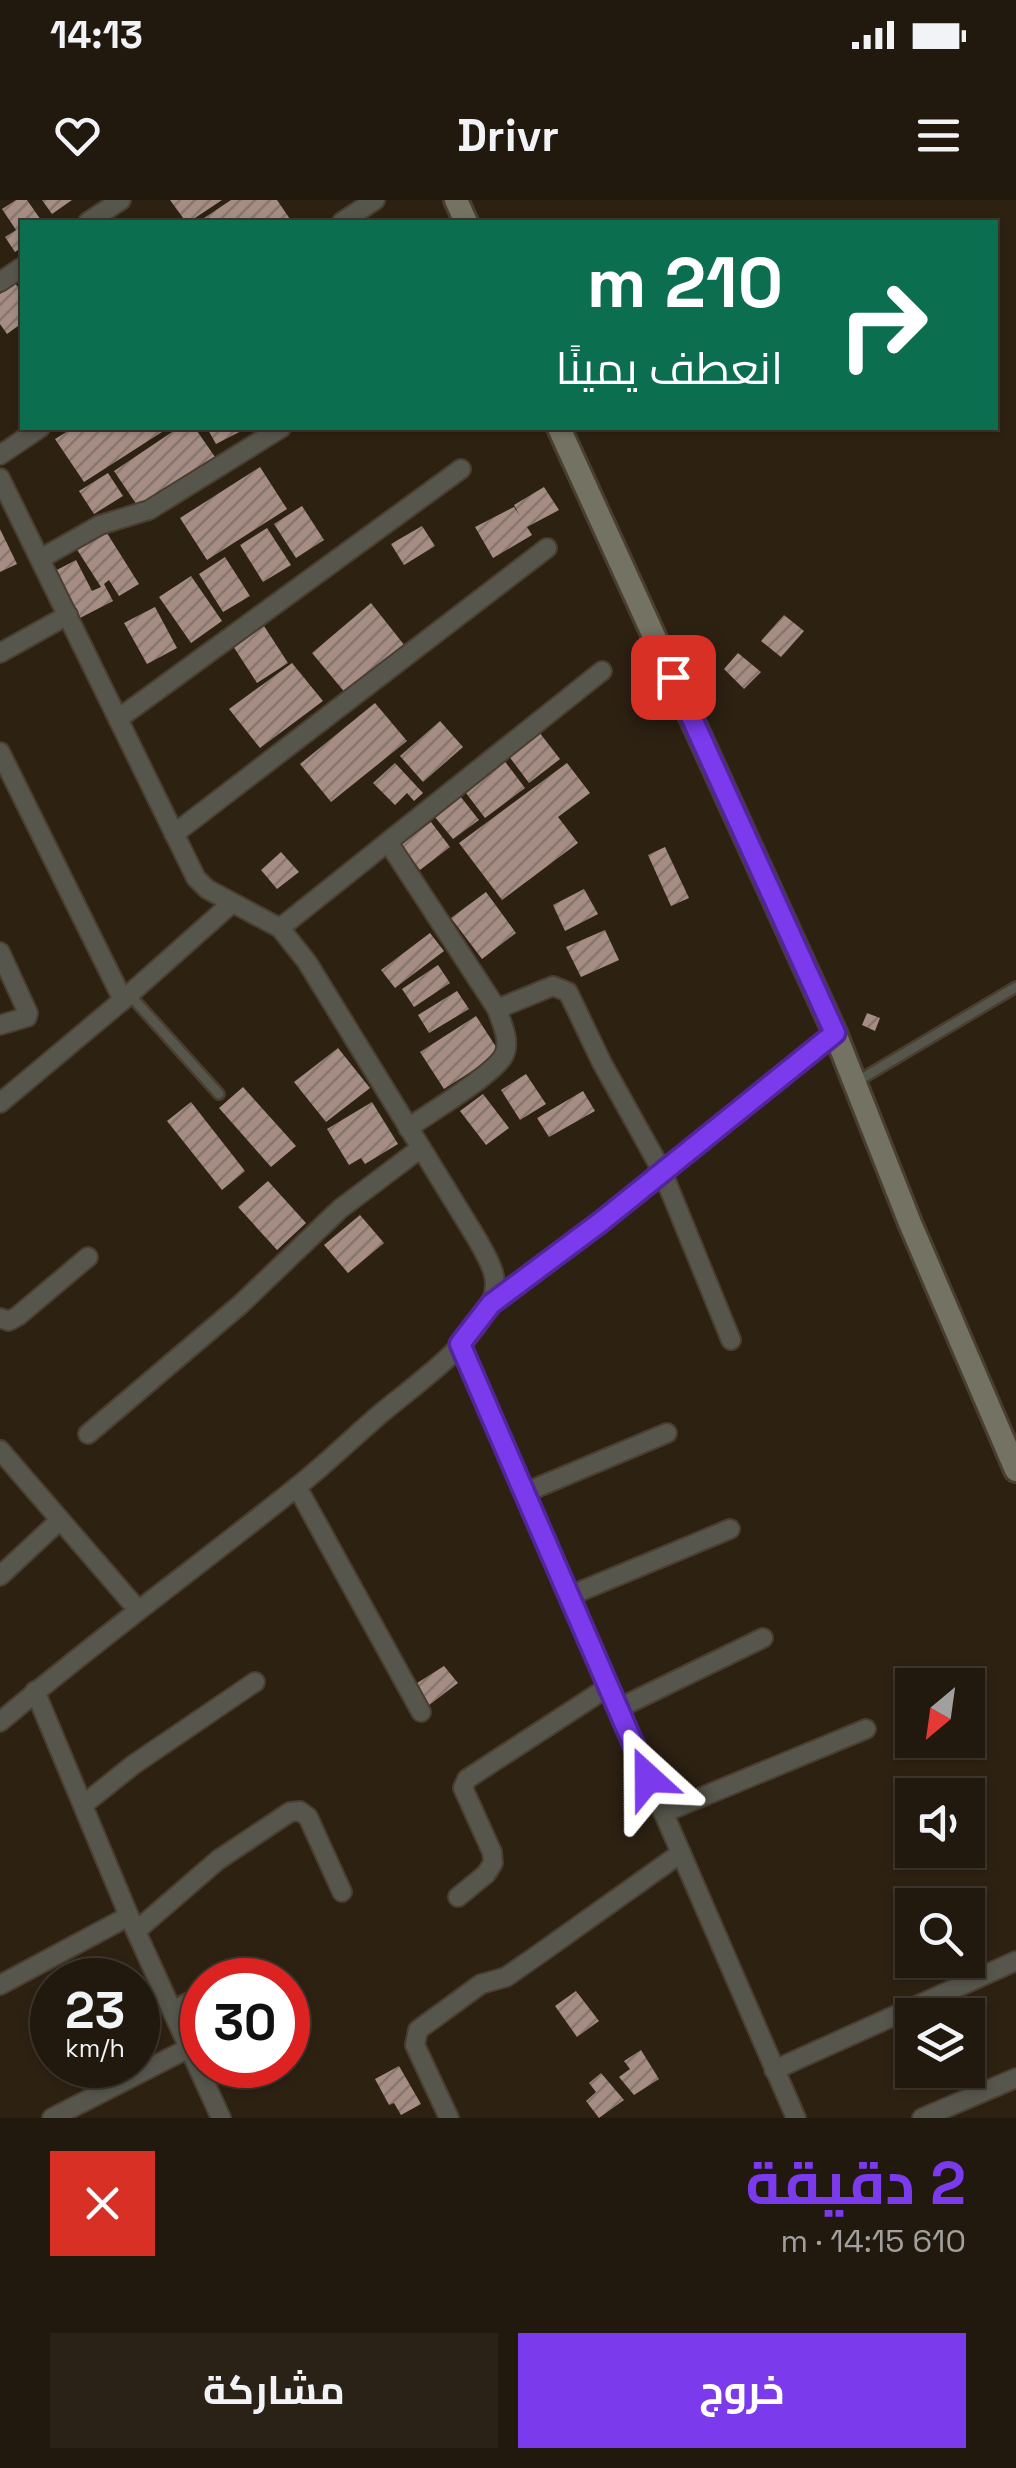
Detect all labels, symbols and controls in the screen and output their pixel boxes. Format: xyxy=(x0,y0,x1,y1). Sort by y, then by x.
text: 14:13 xyxy=(50,11,143,59)
text: Drivr xyxy=(457,107,559,164)
icon: heart xyxy=(50,108,105,163)
icon: menu xyxy=(911,108,966,163)
text: 210 m xyxy=(587,238,783,327)
icon: right xyxy=(818,260,948,390)
text: انعطف يمينًا xyxy=(555,340,783,397)
pin xyxy=(631,635,716,720)
icon: arrive xyxy=(646,650,701,705)
north arrow xyxy=(895,1668,985,1758)
map controls xyxy=(895,1668,985,2088)
position arrow xyxy=(596,1726,700,1830)
button: sound xyxy=(895,1778,985,1868)
button: search xyxy=(895,1888,985,1978)
speed limit sign: 30 xyxy=(180,1958,310,2088)
text: 23 xyxy=(65,1979,125,2043)
button: layers xyxy=(895,1998,985,2088)
text: km/h xyxy=(65,2032,125,2064)
text: 2 دقيقة xyxy=(745,2145,966,2222)
button: close xyxy=(50,2151,155,2256)
text: 610 m · 14:15 xyxy=(780,2221,966,2261)
button: مشاركة xyxy=(50,2333,498,2448)
button: خروج xyxy=(518,2333,966,2448)

